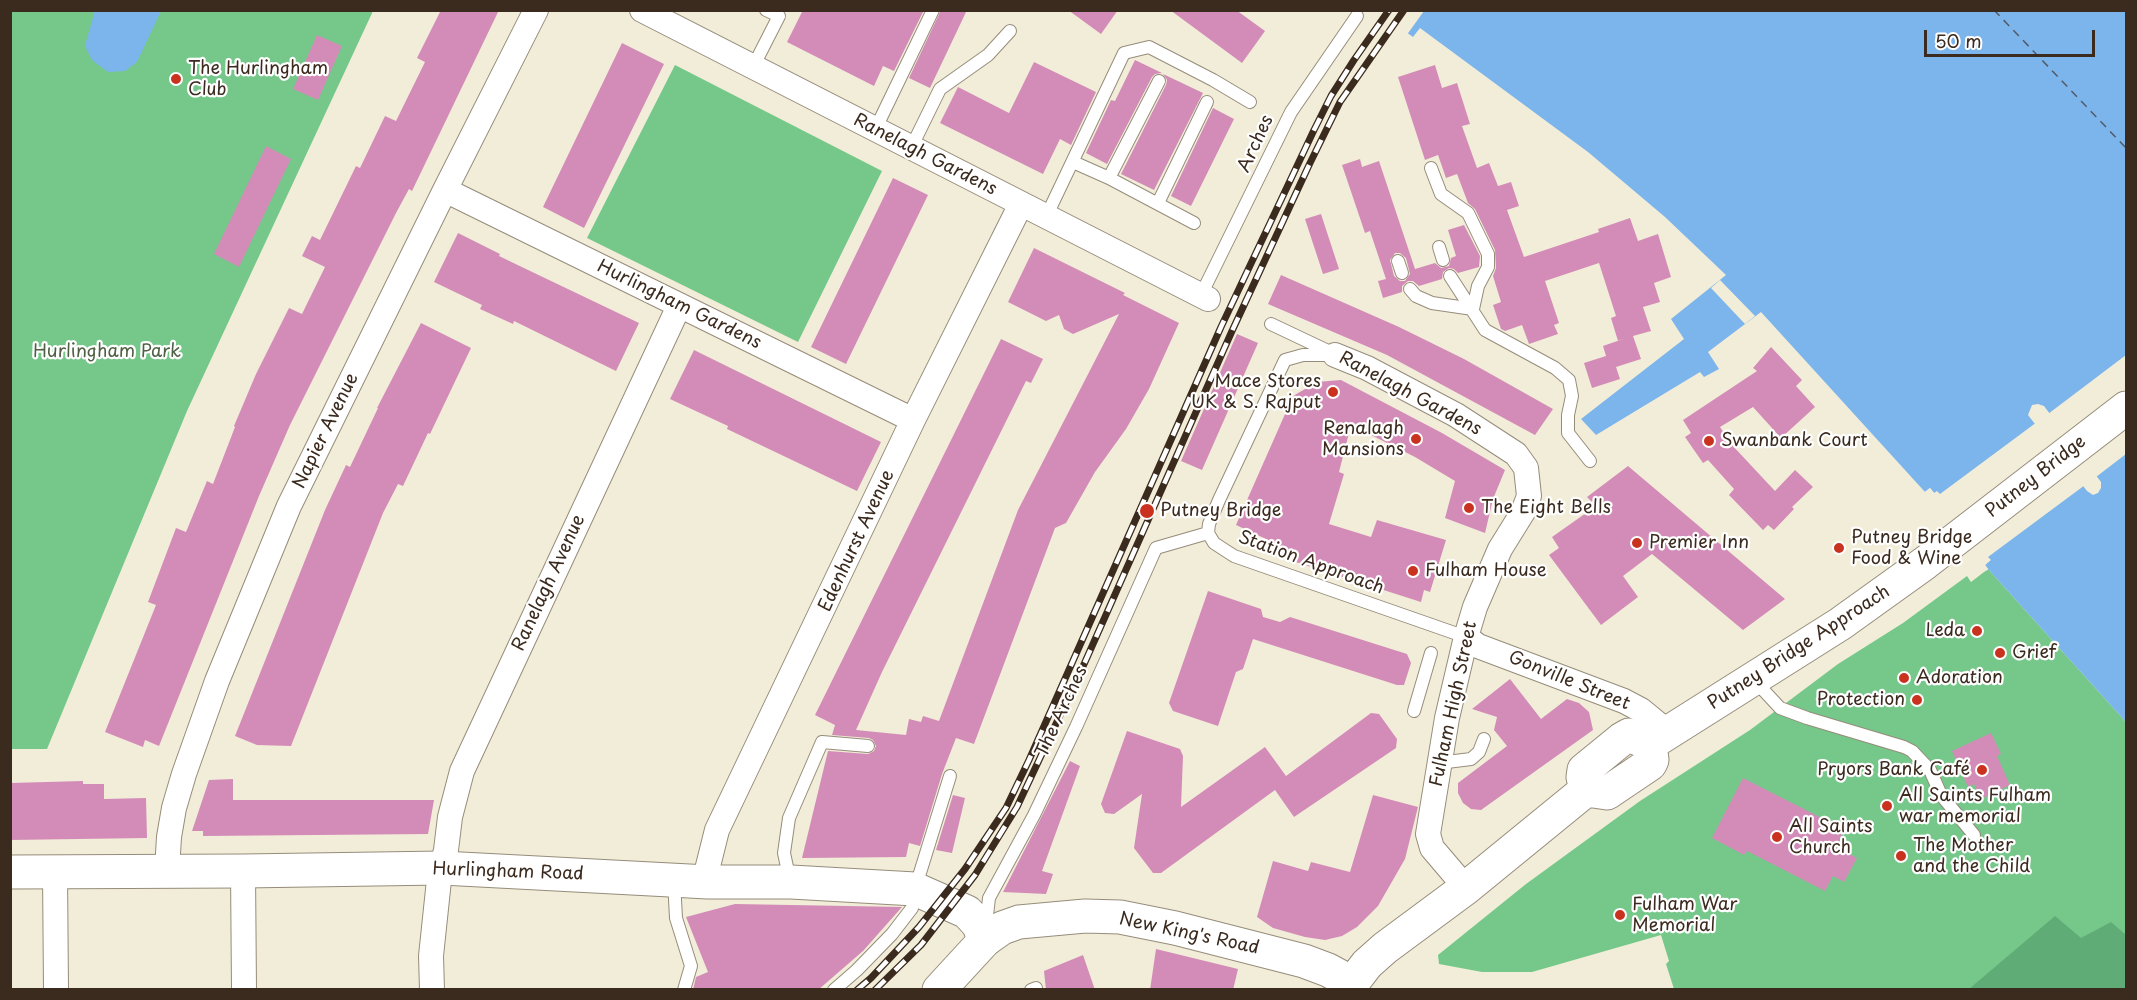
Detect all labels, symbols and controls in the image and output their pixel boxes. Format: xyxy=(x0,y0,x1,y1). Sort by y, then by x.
scale bar xyxy=(1927,18,2098,56)
text: 50 m xyxy=(1935,27,1982,54)
place label: The Hurlingham Club xyxy=(188,58,328,100)
marker: The Hurlingham Club xyxy=(169,72,183,86)
street label: Ranelagh Gardens xyxy=(850,110,1000,200)
street label: Arches xyxy=(1233,112,1279,176)
street label: Hurlingham Gardens xyxy=(594,256,764,354)
park label: Hurlingham Park xyxy=(33,341,181,363)
street label: Ranelagh Gardens xyxy=(1335,347,1485,441)
street label: Napier Avenue xyxy=(289,370,363,492)
place label: Mace Stores UK & S. Rajput xyxy=(1191,371,1321,413)
marker: Mace Stores UK & S. Rajput xyxy=(1326,385,1340,399)
place label: Renalagh Mansions xyxy=(1322,418,1404,460)
place label: Swanbank Court xyxy=(1721,430,1868,452)
street label: Putney Bridge xyxy=(1982,431,2090,523)
marker: Renalagh Mansions xyxy=(1409,432,1423,446)
marker: Swanbank Court xyxy=(1702,434,1716,448)
street label: Edenhurst Avenue xyxy=(815,467,899,615)
place label: The Eight Bells xyxy=(1481,497,1611,519)
place label: Putney Bridge xyxy=(1160,500,1281,522)
marker: The Eight Bells xyxy=(1462,501,1476,515)
marker: Putney Bridge xyxy=(1138,502,1156,520)
street label: Ranelagh Avenue xyxy=(508,511,590,655)
street label: Station Approach xyxy=(1235,527,1387,599)
place label: Putney Bridge Food & Wine xyxy=(1851,527,1972,570)
place label: Premier Inn xyxy=(1649,532,1749,554)
marker: Premier Inn xyxy=(1630,536,1644,550)
marker: Putney Bridge Food & Wine xyxy=(1832,541,1846,555)
place label: Fulham House xyxy=(1425,560,1547,582)
marker: Fulham House xyxy=(1406,564,1420,578)
street label: Putney Bridge Approach xyxy=(1704,581,1894,715)
street label: Fulham High Street xyxy=(1426,619,1482,789)
place label: Leda xyxy=(1926,620,1965,642)
marker: Leda xyxy=(1970,624,1984,638)
place label: Grief xyxy=(2012,642,2056,664)
marker: Grief xyxy=(1993,646,2007,660)
street label: Gonville Street xyxy=(1505,647,1633,715)
street label: The Arches xyxy=(1031,663,1093,761)
place label: Adoration xyxy=(1916,667,2003,689)
marker: Adoration xyxy=(1897,671,1911,685)
place label: Protection xyxy=(1817,689,1905,711)
marker: Protection xyxy=(1910,693,1924,707)
place label: Pryors Bank Café xyxy=(1817,759,1970,781)
marker: Pryors Bank Café xyxy=(1975,763,1989,777)
place label: All Saints Fulham war memorial xyxy=(1899,785,2051,828)
marker: All Saints Fulham war memorial xyxy=(1880,799,1894,813)
place label: All Saints Church xyxy=(1789,816,1872,858)
marker: All Saints Church xyxy=(1770,830,1784,844)
place label: The Mother and the Child xyxy=(1913,835,2030,878)
marker: The Mother and the Child xyxy=(1894,849,1908,863)
street label: Hurlingham Road xyxy=(432,859,584,885)
place label: Fulham War Memorial xyxy=(1632,894,1737,936)
marker: Fulham War Memorial xyxy=(1613,908,1627,922)
street label: New King's Road xyxy=(1117,909,1261,959)

